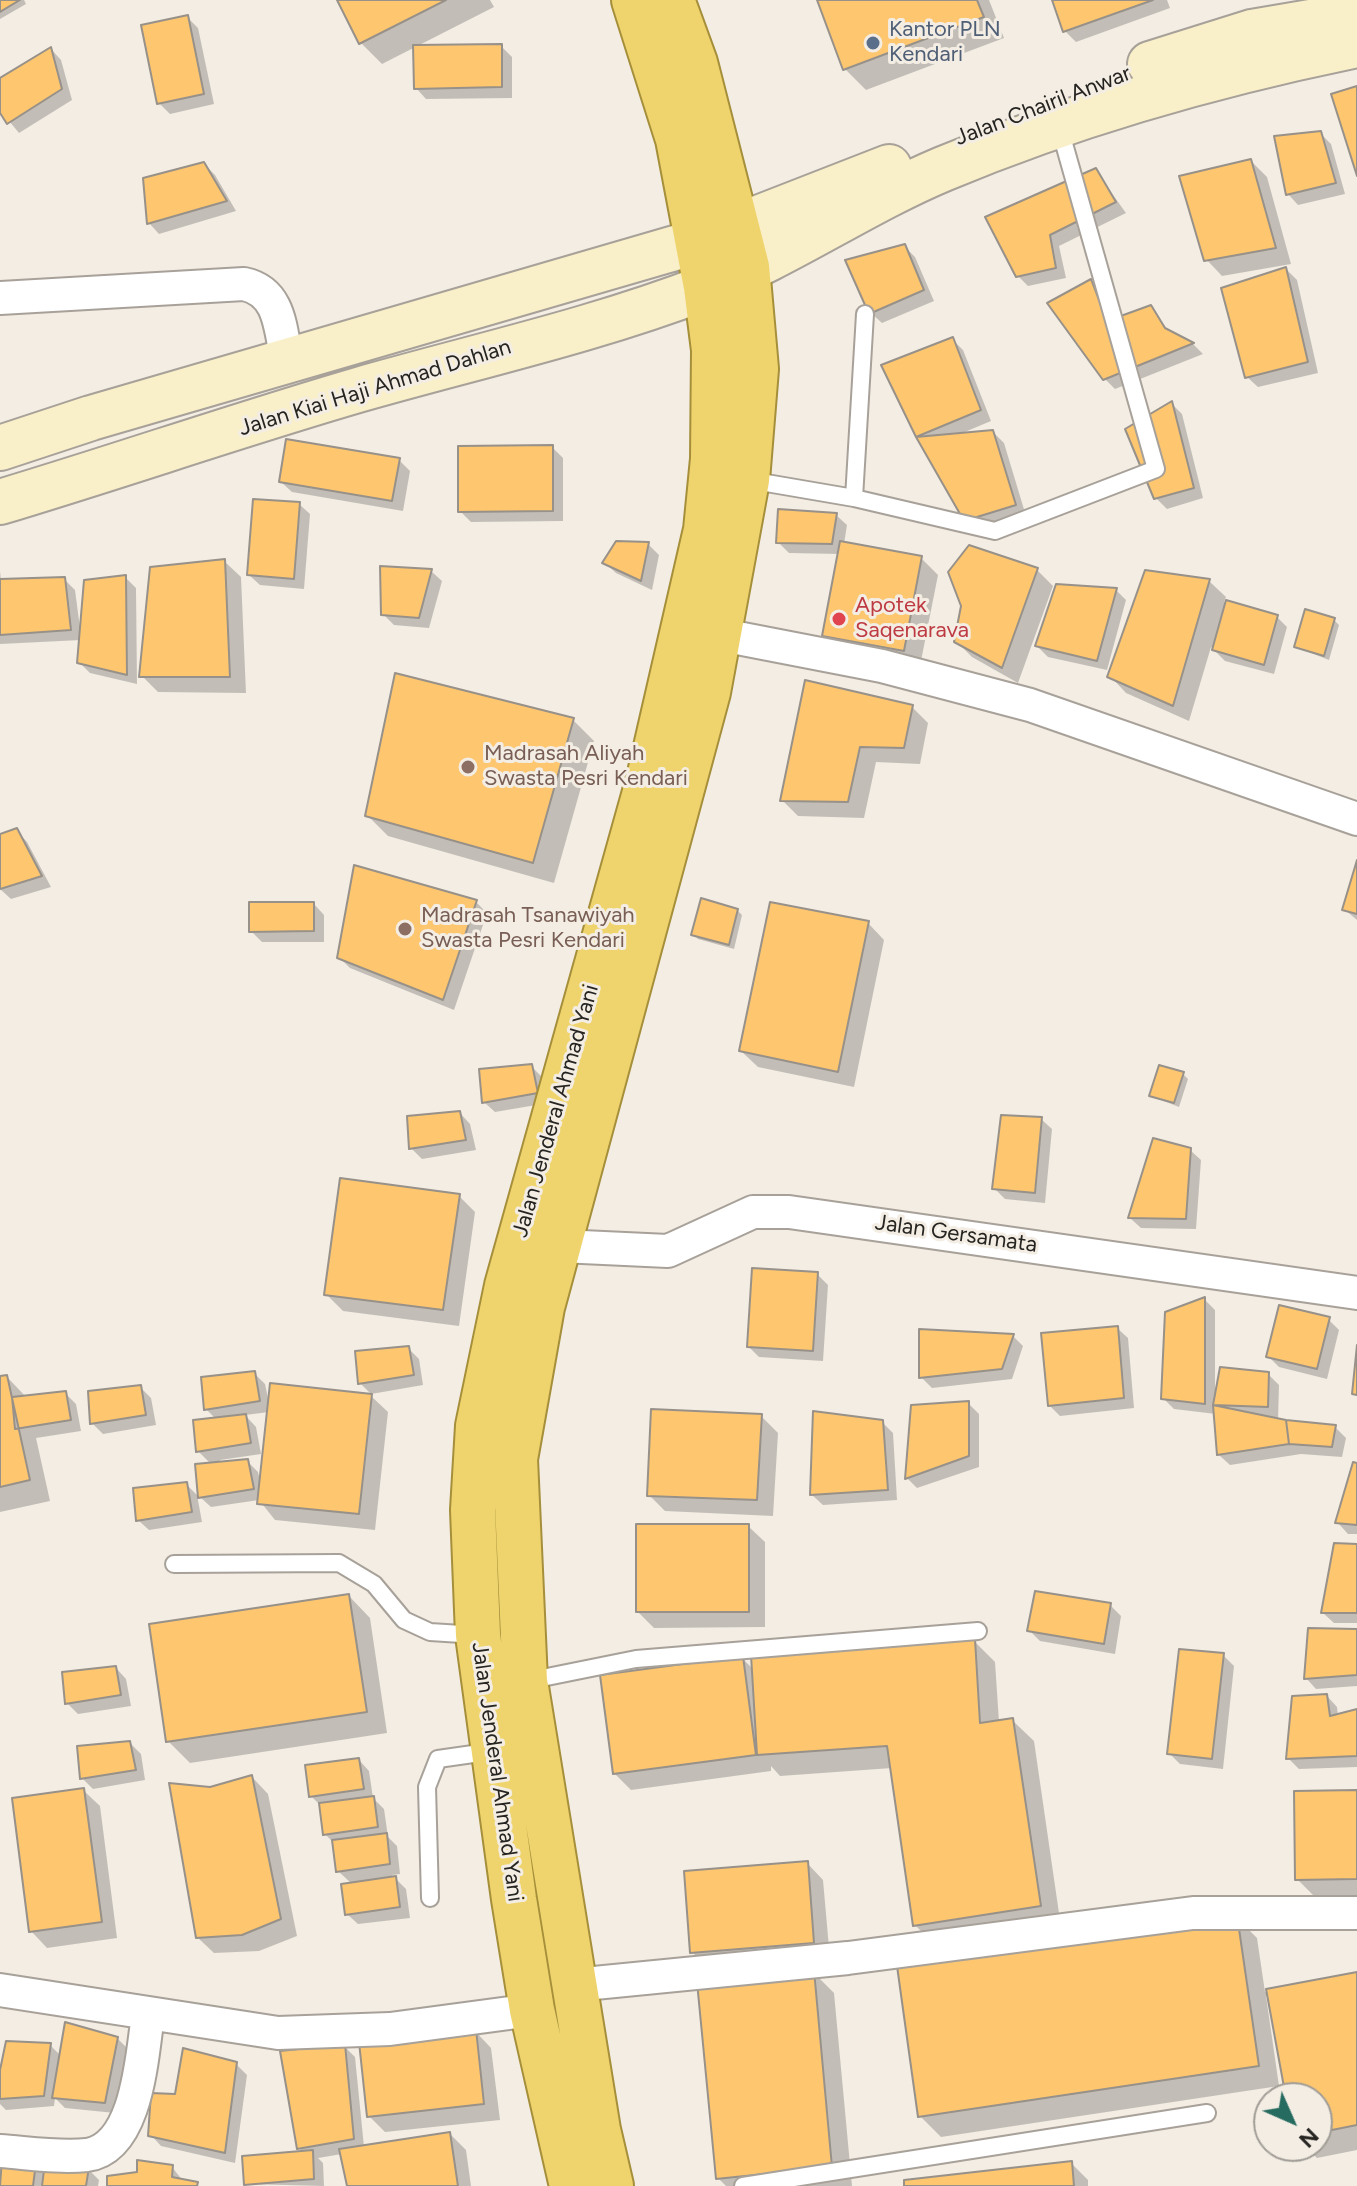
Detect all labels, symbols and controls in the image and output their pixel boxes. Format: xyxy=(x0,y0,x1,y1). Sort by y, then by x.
place label: Kantor PLN Kendari xyxy=(889,17,1001,68)
marker: Kantor PLN Kendari xyxy=(864,34,882,52)
street label: Jalan Chairil Anwar xyxy=(951,60,1135,152)
street label: Jalan Kiai Haji Ahmad Dahlan xyxy=(236,334,514,442)
place label: Apotek Saqenarava xyxy=(855,593,969,644)
marker: Apotek Saqenarava xyxy=(830,610,848,628)
place label: Madrasah Aliyah Swasta Pesri Kendari xyxy=(484,741,688,792)
marker: Madrasah Aliyah Swasta Pesri Kendari xyxy=(459,758,477,776)
place label: Madrasah Tsanawiyah Swasta Pesri Kendari xyxy=(421,903,635,954)
marker: Madrasah Tsanawiyah Swasta Pesri Kendari xyxy=(396,920,414,938)
street label: Jalan Jenderal Ahmad Yani xyxy=(507,982,605,1240)
street label: Jalan Gersamata xyxy=(873,1210,1039,1258)
street label: Jalan Jenderal Ahmad Yani xyxy=(466,1641,528,1903)
north arrow xyxy=(1253,2082,1333,2162)
text: N xyxy=(1293,2122,1324,2153)

